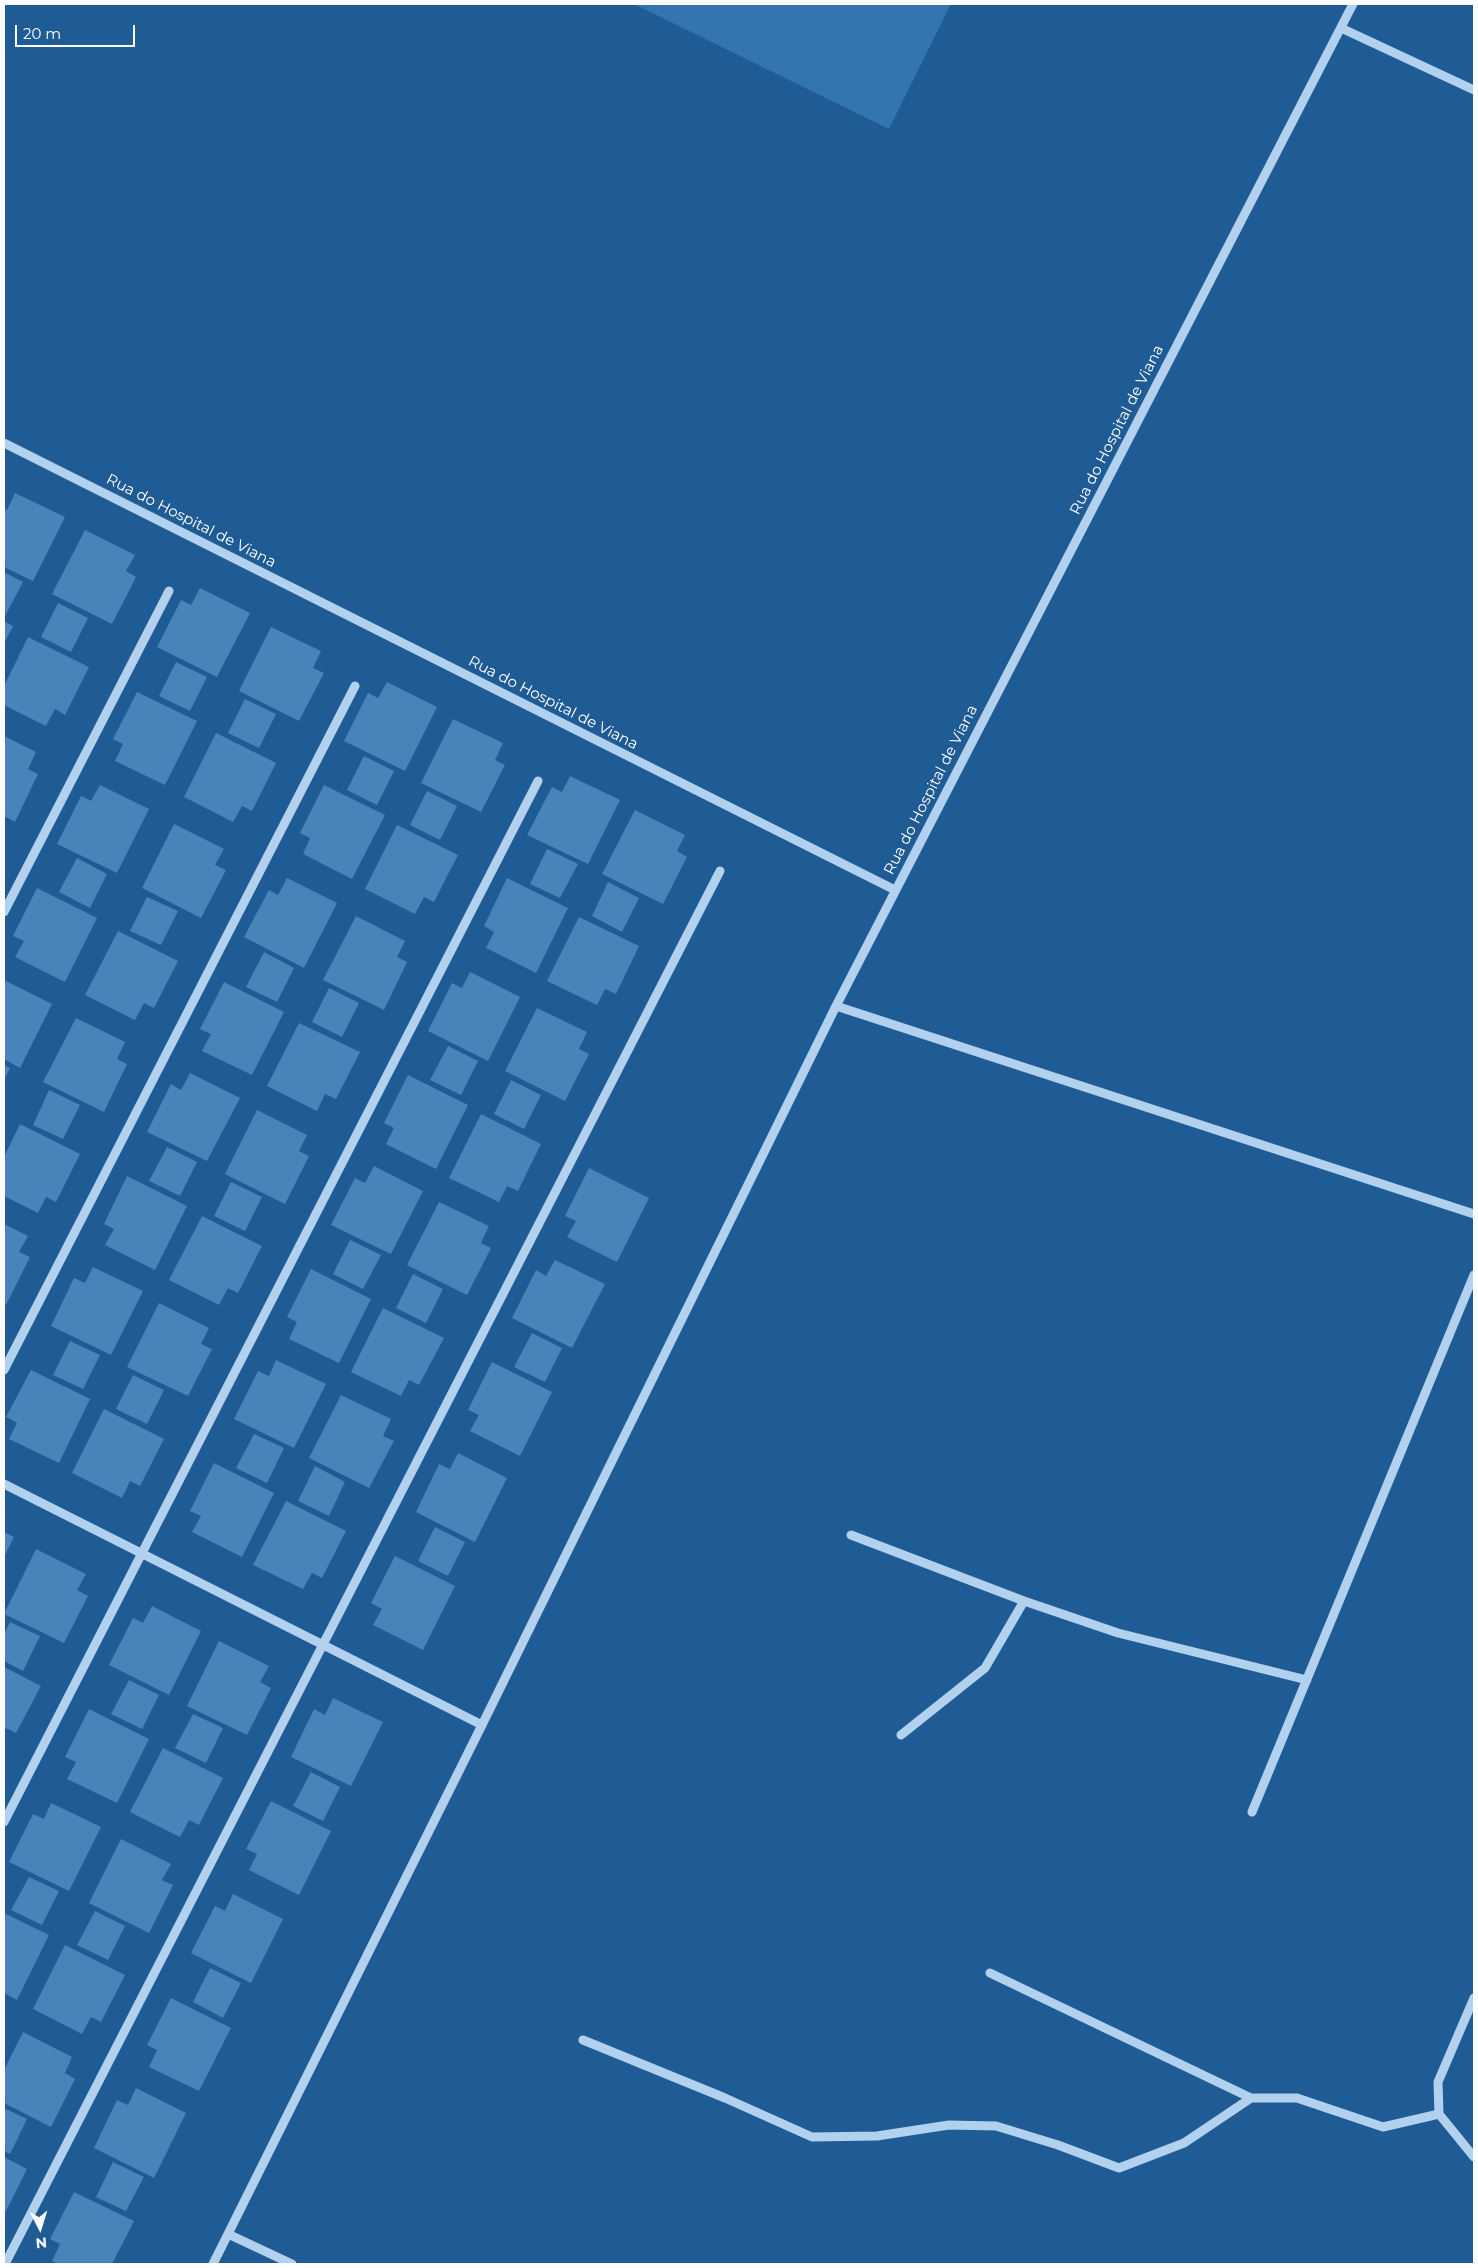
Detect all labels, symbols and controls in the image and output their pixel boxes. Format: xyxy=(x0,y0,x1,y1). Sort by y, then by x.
scale bar xyxy=(18,15,138,47)
text: 20 m xyxy=(23,24,61,43)
street label: Rua do Hospital de Viana xyxy=(1066,342,1168,518)
street label: Rua do Hospital de Viana xyxy=(103,470,279,572)
street label: Rua do Hospital de Viana xyxy=(465,652,641,754)
street label: Rua do Hospital de Viana xyxy=(880,702,982,878)
north arrow xyxy=(15,2203,65,2253)
text: N xyxy=(35,2233,48,2252)

